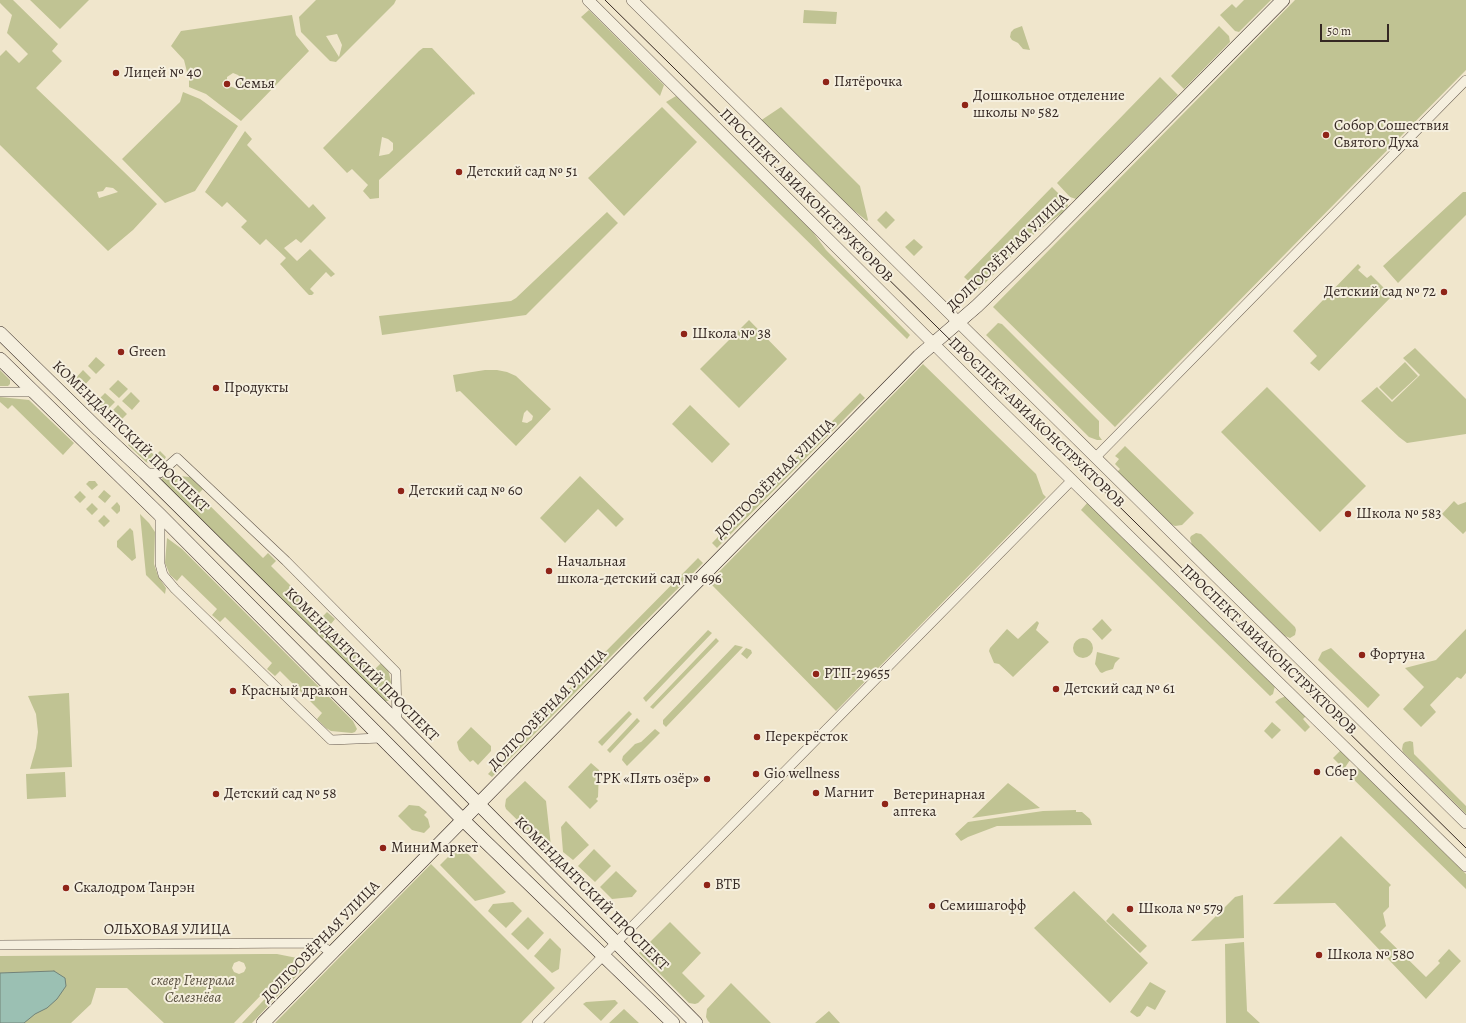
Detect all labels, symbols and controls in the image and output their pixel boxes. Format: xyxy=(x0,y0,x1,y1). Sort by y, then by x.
scale bar xyxy=(1322,16,1391,42)
text: 50 m xyxy=(1327,23,1351,39)
place label: Лицей № 40 xyxy=(124,64,201,82)
marker: Лицей № 40 xyxy=(111,68,121,78)
place label: Пятёрочка xyxy=(834,73,902,91)
place label: Семья xyxy=(235,75,275,93)
marker: Пятёрочка xyxy=(821,77,831,87)
marker: Семья xyxy=(222,79,232,89)
place label: Дошкольное отделение школы № 582 xyxy=(973,87,1125,122)
marker: Дошкольное отделение школы № 582 xyxy=(960,100,970,110)
street label: ПРОСПЕКТ АВИАКОНСТРУКТОРОВ xyxy=(716,106,896,286)
place label: Собор Сошествия Святого Духа xyxy=(1334,117,1449,152)
marker: Собор Сошествия Святого Духа xyxy=(1321,130,1331,140)
place label: Детский сад № 51 xyxy=(467,163,577,181)
marker: Детский сад № 51 xyxy=(454,167,464,177)
street label: ДОЛГООЗЁРНАЯ УЛИЦА xyxy=(943,190,1073,316)
place label: Детский сад № 72 xyxy=(1324,283,1436,301)
marker: Детский сад № 72 xyxy=(1439,287,1449,297)
place label: Школа № 38 xyxy=(692,325,771,343)
marker: Школа № 38 xyxy=(679,329,689,339)
street label: ПРОСПЕКТ АВИАКОНСТРУКТОРОВ xyxy=(944,334,1128,512)
place label: Green xyxy=(129,343,166,361)
marker: Green xyxy=(116,347,126,357)
street label: КОМЕНДАНТСКИЙ ПРОСПЕКТ xyxy=(48,357,212,517)
place label: Продукты xyxy=(224,379,289,397)
marker: Продукты xyxy=(211,383,221,393)
street label: ДОЛГООЗЁРНАЯ УЛИЦА xyxy=(711,415,839,543)
place label: Детский сад № 60 xyxy=(409,482,523,500)
marker: Детский сад № 60 xyxy=(396,486,406,496)
place label: Школа № 583 xyxy=(1356,505,1441,523)
marker: Школа № 583 xyxy=(1343,509,1353,519)
place label: Начальная школа-детский сад № 696 xyxy=(557,553,722,588)
street label: ПРОСПЕКТ АВИАКОНСТРУКТОРОВ xyxy=(1176,561,1360,739)
marker: Начальная школа-детский сад № 696 xyxy=(544,566,554,576)
street label: КОМЕНДАНТСКИЙ ПРОСПЕКТ xyxy=(280,584,442,746)
street label: ДОЛГООЗЁРНАЯ УЛИЦА xyxy=(485,645,611,775)
place label: Фортуна xyxy=(1370,646,1425,664)
marker: Фортуна xyxy=(1357,650,1367,660)
place label: РТП-29655 xyxy=(824,665,890,683)
marker: РТП-29655 xyxy=(811,669,821,679)
place label: Детский сад № 61 xyxy=(1064,680,1175,698)
place label: Красный дракон xyxy=(241,682,348,700)
marker: Детский сад № 61 xyxy=(1051,684,1061,694)
marker: Красный дракон xyxy=(228,686,238,696)
place label: Перекрёсток xyxy=(765,728,848,746)
marker: Перекрёсток xyxy=(752,732,762,742)
place label: Сбер xyxy=(1325,763,1357,781)
place label: Gio wellness xyxy=(764,765,840,783)
marker: Сбер xyxy=(1312,767,1322,777)
marker: Gio wellness xyxy=(751,769,761,779)
place label: ТРК «Пять озёр» xyxy=(594,770,699,788)
marker: ТРК «Пять озёр» xyxy=(702,774,712,784)
place label: Магнит xyxy=(824,784,874,802)
place label: Детский сад № 58 xyxy=(224,785,336,803)
place label: Ветеринарная аптека xyxy=(893,786,985,821)
marker: Магнит xyxy=(811,788,821,798)
marker: Детский сад № 58 xyxy=(211,789,221,799)
marker: Ветеринарная аптека xyxy=(880,799,890,809)
street label: КОМЕНДАНТСКИЙ ПРОСПЕКТ xyxy=(510,813,672,975)
place label: МиниМаркет xyxy=(391,839,478,857)
marker: МиниМаркет xyxy=(378,843,388,853)
place label: ВТБ xyxy=(715,876,741,894)
street label: ДОЛГООЗЁРНАЯ УЛИЦА xyxy=(258,877,384,1007)
place label: Скалодром Танрэн xyxy=(74,879,195,897)
marker: ВТБ xyxy=(702,880,712,890)
marker: Скалодром Танрэн xyxy=(61,883,71,893)
place label: Семишагофф xyxy=(940,897,1026,915)
place label: Школа № 579 xyxy=(1138,900,1223,918)
marker: Семишагофф xyxy=(927,901,937,911)
marker: Школа № 579 xyxy=(1125,904,1135,914)
street label: ОЛЬХОВАЯ УЛИЦА xyxy=(104,921,230,939)
place label: Школа № 580 xyxy=(1327,946,1414,964)
marker: Школа № 580 xyxy=(1314,950,1324,960)
park label: сквер Генерала Селезнёва xyxy=(151,972,235,1007)

